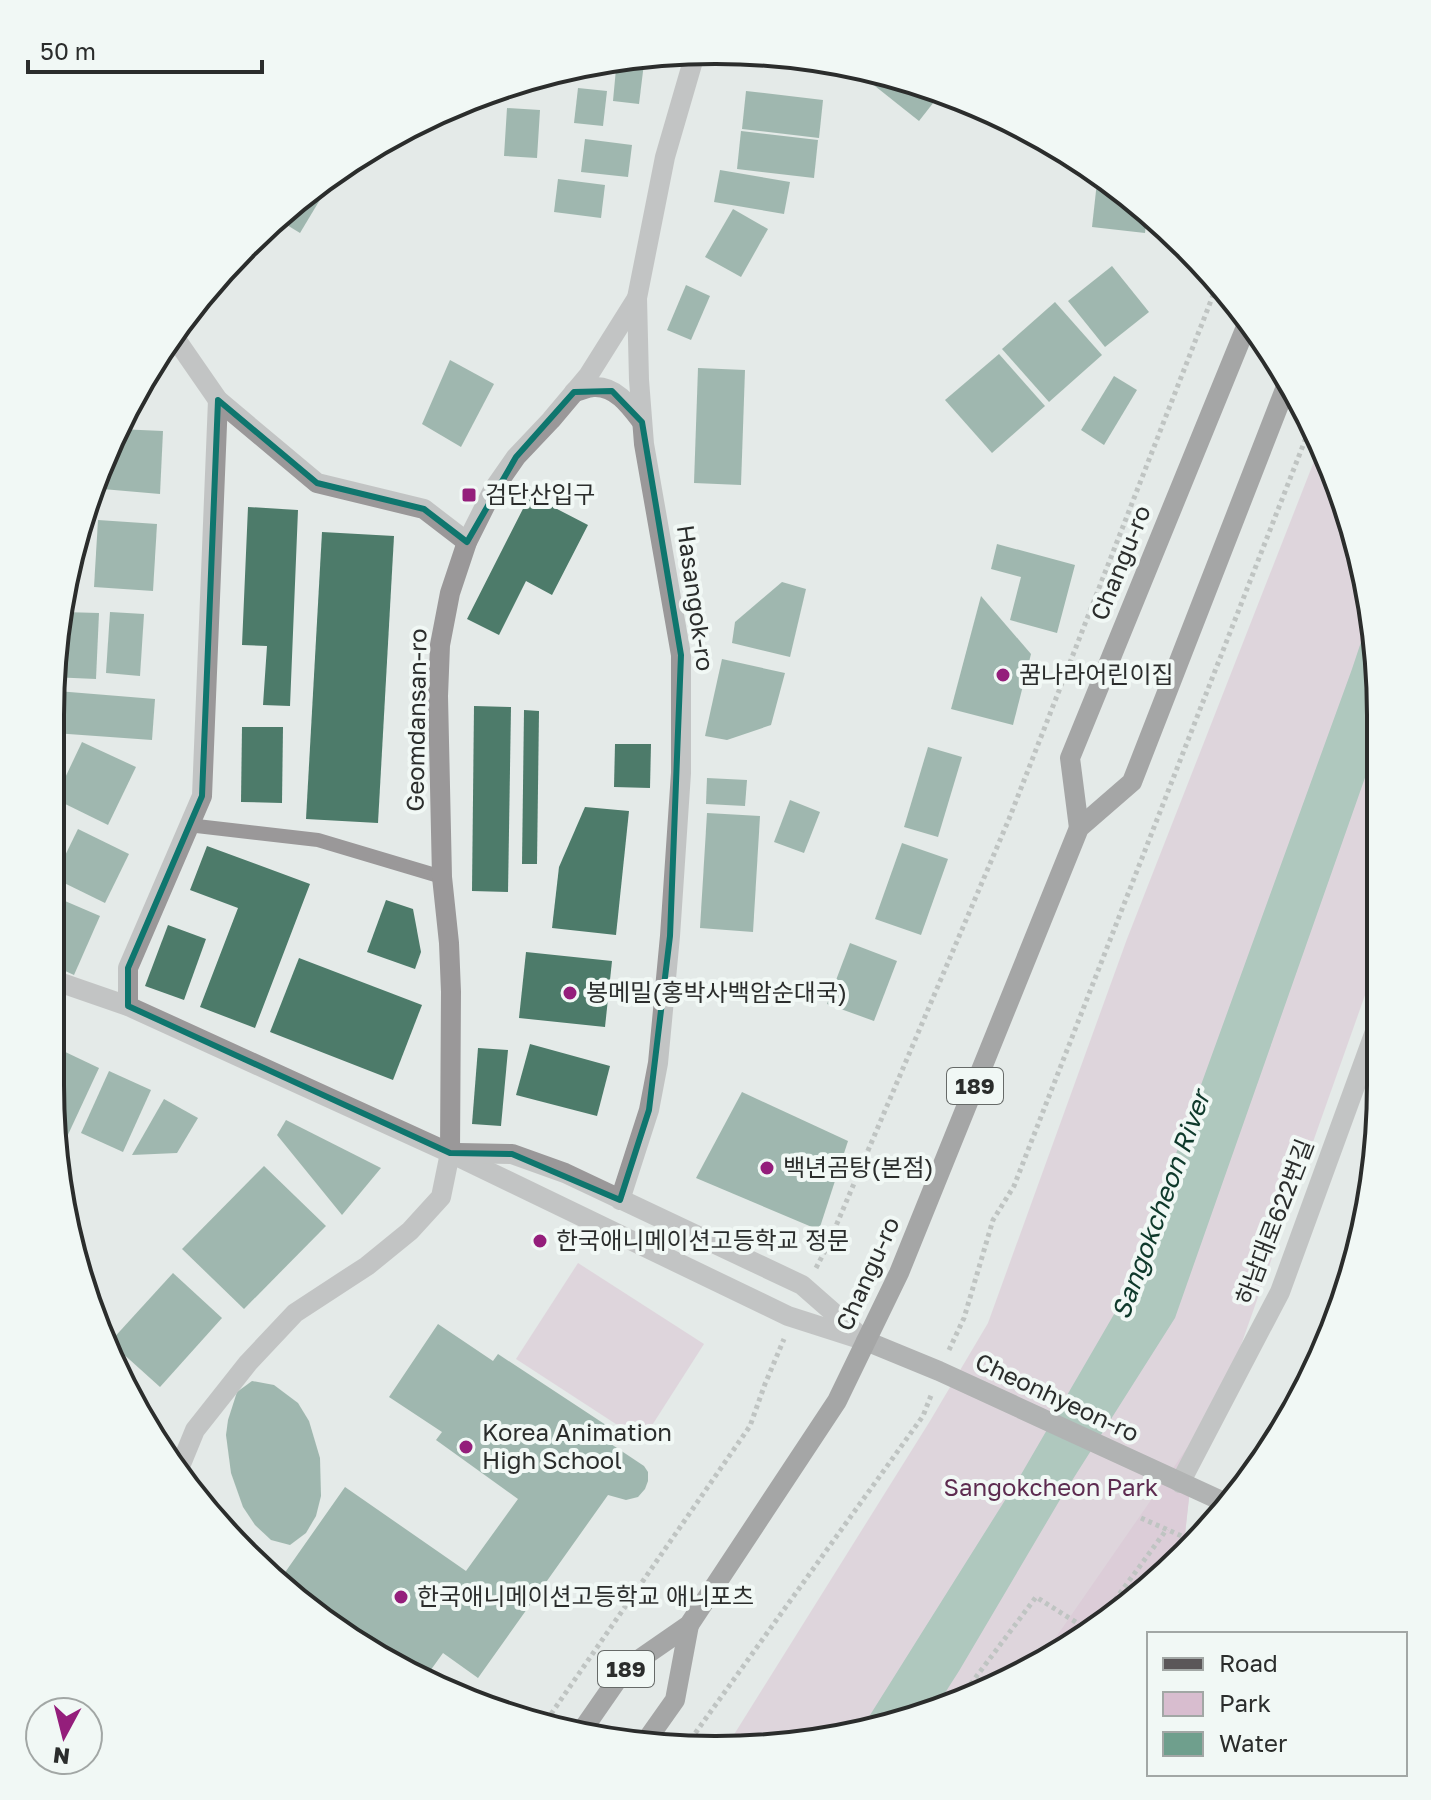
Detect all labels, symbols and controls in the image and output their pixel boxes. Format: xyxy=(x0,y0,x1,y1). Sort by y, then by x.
scale bar xyxy=(28,24,262,74)
text: 50 m xyxy=(40,36,96,65)
place label: 검단산입구 xyxy=(485,479,595,508)
marker: 검단산입구 xyxy=(460,486,478,504)
street label: Changu-ro xyxy=(1083,501,1156,624)
street label: Hasangok-ro xyxy=(672,523,721,673)
street label: Geomdansan-ro xyxy=(399,628,432,812)
place label: 꿈나라어린이집 xyxy=(1019,659,1174,688)
marker: 꿈나라어린이집 xyxy=(994,666,1012,684)
place label: 봉메밀(홍박사백암순대국) xyxy=(586,977,847,1006)
marker: 봉메밀(홍박사백암순대국) xyxy=(561,984,579,1002)
road number: 189 xyxy=(947,1068,1003,1104)
water label: Sangokcheon River xyxy=(1105,1083,1218,1323)
street label: 하남대로622번길 xyxy=(1229,1135,1318,1308)
place label: 백년곰탕(본점) xyxy=(783,1152,934,1181)
marker: 백년곰탕(본점) xyxy=(758,1159,776,1177)
street label: Changu-ro xyxy=(829,1212,905,1335)
place label: 한국애니메이션고등학교 정문 xyxy=(556,1225,849,1254)
marker: 한국애니메이션고등학교 정문 xyxy=(531,1232,549,1250)
street label: Cheonhyeon-ro xyxy=(971,1346,1144,1447)
place label: Korea Animation High School xyxy=(482,1417,672,1474)
marker: Korea Animation High School xyxy=(457,1438,475,1456)
park label: Sangokcheon Park xyxy=(944,1472,1158,1501)
place label: 한국애니메이션고등학교 애니포츠 xyxy=(417,1581,754,1610)
marker: 한국애니메이션고등학교 애니포츠 xyxy=(392,1588,410,1606)
legend xyxy=(1147,1632,1407,1776)
text: Road xyxy=(1219,1648,1278,1677)
road number: 189 xyxy=(598,1651,654,1687)
text: Park xyxy=(1219,1688,1271,1717)
north arrow xyxy=(24,1696,104,1776)
text: Water xyxy=(1219,1728,1287,1757)
text: N xyxy=(52,1742,71,1771)

